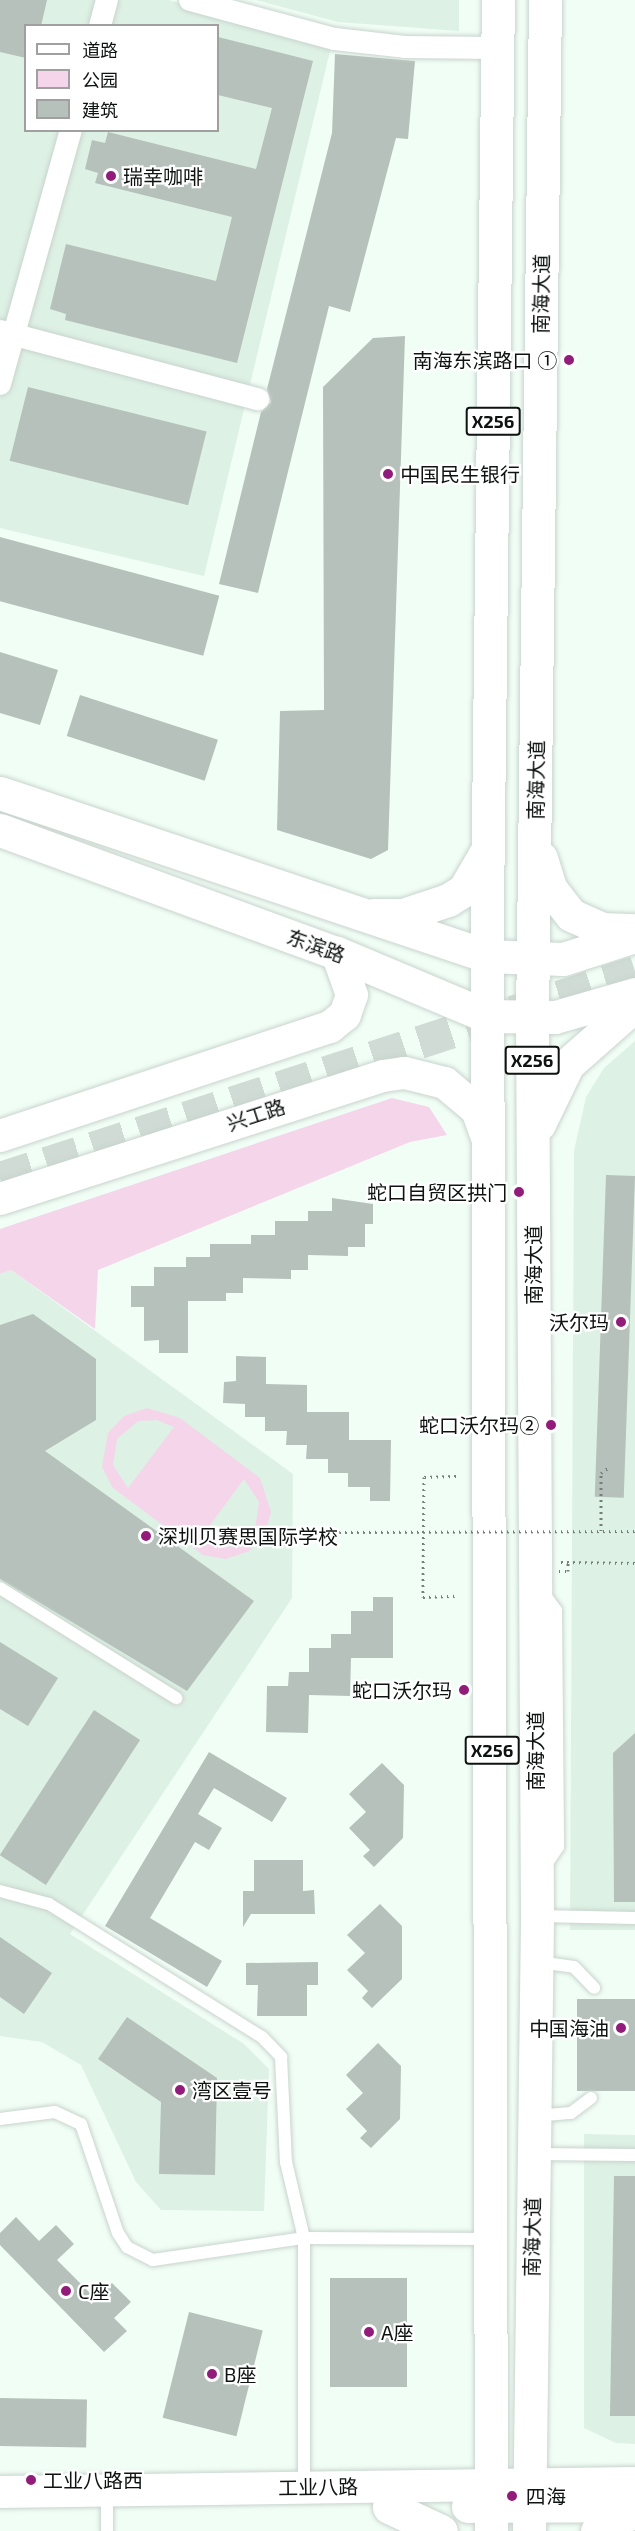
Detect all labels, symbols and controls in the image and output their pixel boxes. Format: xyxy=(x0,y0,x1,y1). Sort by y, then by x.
legend xyxy=(24,24,219,132)
text: 道路 xyxy=(82,39,118,61)
text: 公园 xyxy=(82,69,118,91)
text: 建筑 xyxy=(82,99,118,121)
place label: 瑞幸咖啡 xyxy=(123,164,203,188)
marker: 瑞幸咖啡 xyxy=(104,169,118,183)
street label: 南海大道 xyxy=(528,254,554,334)
place label: 南海东滨路口 ① xyxy=(413,348,557,372)
marker: 南海东滨路口 ① xyxy=(562,353,576,367)
road number: X256 xyxy=(464,406,522,436)
place label: 中国民生银行 xyxy=(400,462,520,486)
marker: 中国民生银行 xyxy=(381,467,395,481)
street label: 南海大道 xyxy=(523,740,549,820)
street label: 东滨路 xyxy=(284,924,348,968)
road number: X256 xyxy=(504,1045,560,1075)
street label: 兴工路 xyxy=(224,1094,288,1136)
place label: 蛇口自贸区拱门 xyxy=(367,1180,507,1204)
marker: 蛇口自贸区拱门 xyxy=(512,1185,526,1199)
street label: 南海大道 xyxy=(521,1225,545,1305)
place label: 沃尔玛 xyxy=(549,1310,609,1334)
marker: 沃尔玛 xyxy=(614,1315,628,1329)
place label: 蛇口沃尔玛② xyxy=(419,1413,539,1437)
marker: 蛇口沃尔玛② xyxy=(544,1418,558,1432)
place label: 深圳贝赛思国际学校 xyxy=(158,1524,338,1548)
marker: 深圳贝赛思国际学校 xyxy=(139,1529,153,1543)
place label: 蛇口沃尔玛 xyxy=(352,1678,452,1702)
marker: 蛇口沃尔玛 xyxy=(457,1683,471,1697)
street label: 南海大道 xyxy=(523,1711,547,1791)
road number: X256 xyxy=(464,1735,520,1765)
place label: 中国海油 xyxy=(529,2016,609,2040)
marker: 中国海油 xyxy=(614,2021,628,2035)
place label: 湾区壹号 xyxy=(192,2078,272,2102)
marker: 湾区壹号 xyxy=(173,2083,187,2097)
street label: 南海大道 xyxy=(519,2197,545,2277)
place label: C座 xyxy=(78,2279,109,2303)
marker: C座 xyxy=(59,2284,73,2298)
place label: A座 xyxy=(381,2320,413,2344)
marker: A座 xyxy=(362,2325,376,2339)
place label: B座 xyxy=(224,2362,256,2386)
marker: B座 xyxy=(205,2367,219,2381)
place label: 工业八路西 xyxy=(43,2468,143,2492)
marker: 工业八路西 xyxy=(24,2473,38,2487)
street label: 工业八路 xyxy=(278,2474,358,2500)
place label: 四海 xyxy=(526,2484,566,2508)
marker: 四海 xyxy=(503,2487,521,2505)

